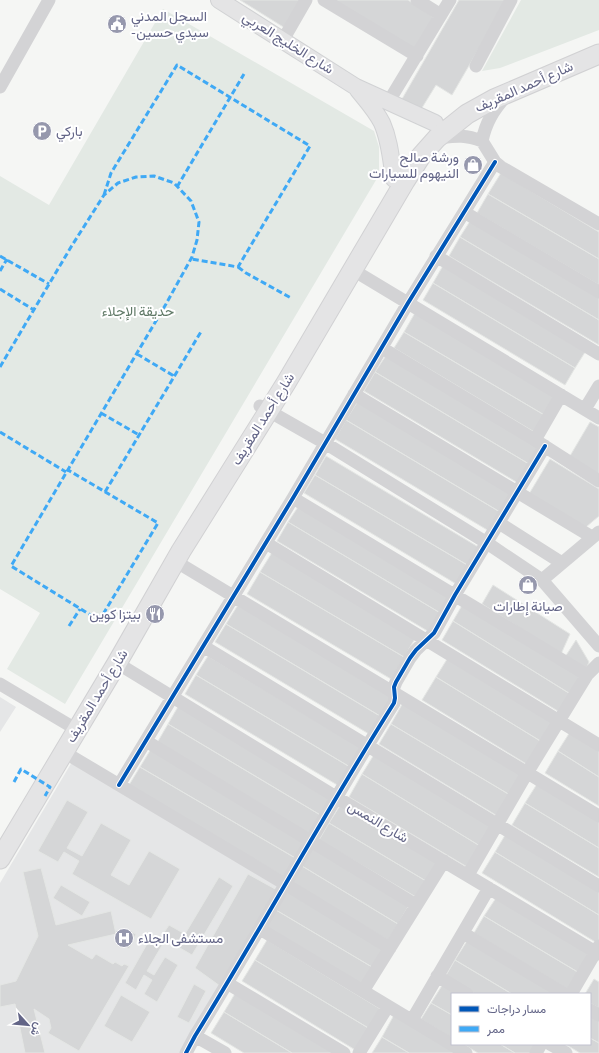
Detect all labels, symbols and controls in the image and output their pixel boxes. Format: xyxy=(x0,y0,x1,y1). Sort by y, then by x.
place label: السجل المدني -سيدي حسين xyxy=(131,8,209,44)
street label: شارع الخليج العربي xyxy=(238,8,337,80)
public building icon: السجل المدني -سيدي حسين xyxy=(106,13,128,35)
street label: شارع أحمد المقريف xyxy=(472,58,577,118)
parking icon: باركي xyxy=(31,120,53,142)
place label: باركي xyxy=(56,123,83,143)
place label: ورشة صالح النيهوم للسيارات xyxy=(369,149,459,182)
shop icon: ورشة صالح النيهوم للسيارات xyxy=(462,154,484,176)
park label: حديقة الإجلاء xyxy=(102,303,174,321)
street label: شارع أحمد المقريف xyxy=(228,370,300,469)
shop icon: صيانة إطارات xyxy=(517,574,539,596)
place label: صيانة إطارات xyxy=(493,598,563,616)
restaurant icon: بيتزا كوين xyxy=(144,603,166,625)
place label: بيتزا كوين xyxy=(89,606,141,623)
street label: شارع أحمد المقريف xyxy=(62,646,133,747)
street label: شارع النمس xyxy=(344,797,411,848)
hospital icon: مستشفى الجلاء xyxy=(113,927,135,949)
place label: مستشفى الجلاء xyxy=(138,930,223,947)
legend xyxy=(451,993,591,1045)
text: مسار دراجات xyxy=(487,1002,546,1017)
north arrow xyxy=(8,1005,48,1045)
text: ش xyxy=(28,1020,45,1038)
text: ممر xyxy=(486,1022,505,1037)

